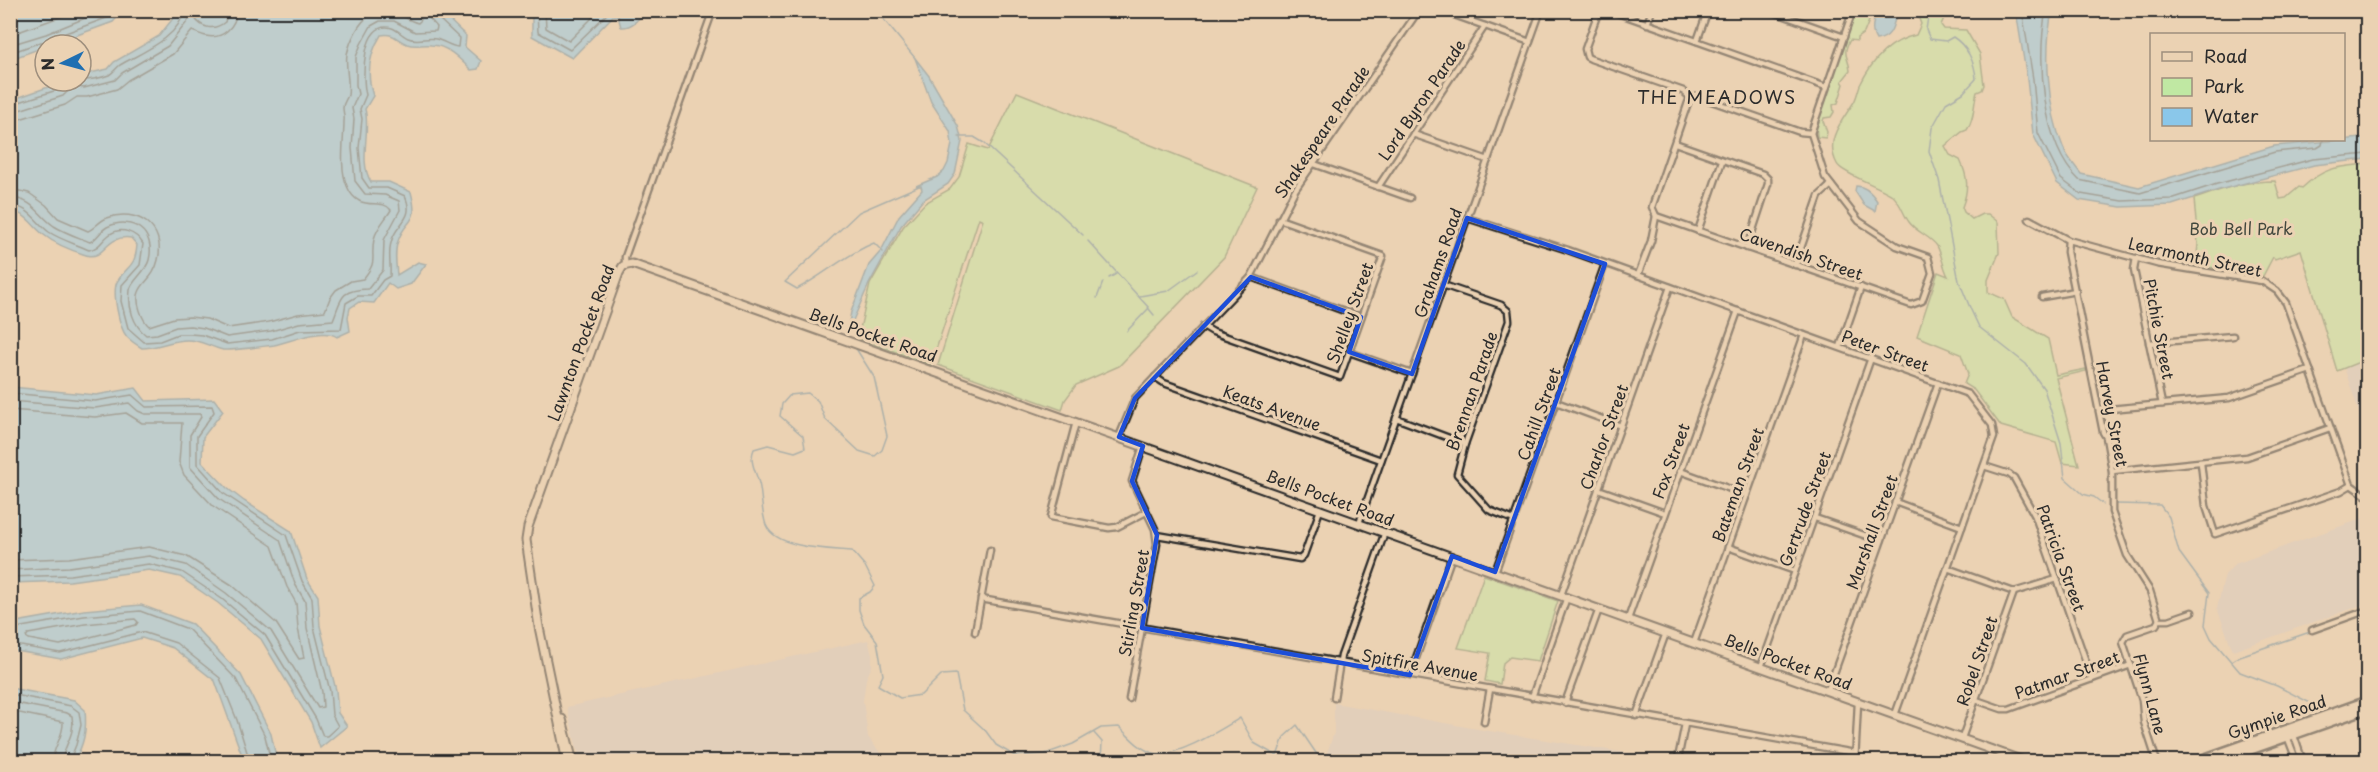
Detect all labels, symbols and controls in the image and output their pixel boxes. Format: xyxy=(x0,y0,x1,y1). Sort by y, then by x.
north arrow xyxy=(33,33,93,93)
legend xyxy=(2150,33,2345,141)
street label: Lord Byron Parade xyxy=(1372,34,1471,165)
text: Road xyxy=(2204,42,2248,69)
text: N xyxy=(35,57,60,72)
street label: Shakespeare Parade xyxy=(1268,60,1375,203)
text: Park xyxy=(2204,72,2244,99)
district label: THE MEADOWS xyxy=(1637,83,1797,110)
text: Water xyxy=(2204,102,2259,129)
street label: Grahams Road xyxy=(1407,204,1467,321)
park label: Bob Bell Park xyxy=(2189,216,2293,240)
street label: Cavendish Street xyxy=(1736,221,1867,286)
street label: Learmonth Street xyxy=(2126,230,2265,282)
street label: Shelley Street xyxy=(1320,258,1379,367)
street label: Lawnton Pocket Road xyxy=(541,261,620,424)
street label: Pitchie Street xyxy=(2138,276,2182,382)
street label: Bells Pocket Road xyxy=(806,301,941,367)
street label: Peter Street xyxy=(1838,323,1933,377)
street label: Brennan Parade xyxy=(1439,328,1503,454)
street label: Harvey Street xyxy=(2091,359,2135,469)
street label: Cahill Street xyxy=(1510,363,1566,464)
street label: Keats Avenue xyxy=(1220,378,1325,436)
street label: Charlor Street xyxy=(1573,380,1633,493)
street label: Fox Street xyxy=(1645,419,1695,502)
street label: Bateman Street xyxy=(1705,424,1769,545)
street label: Gertrude Street xyxy=(1772,447,1836,570)
street label: Bells Pocket Road xyxy=(1263,463,1398,531)
street label: Marshall Street xyxy=(1839,470,1903,592)
street label: Patricia Street xyxy=(2031,501,2093,615)
street label: Stirling Street xyxy=(1112,547,1154,658)
street label: Robel Street xyxy=(1949,612,2003,709)
street label: Bells Pocket Road xyxy=(1721,627,1856,695)
street label: Spitfire Avenue xyxy=(1360,642,1481,686)
street label: Patmar Street xyxy=(2011,644,2123,704)
street label: Flynn Lane xyxy=(2129,650,2173,737)
street label: Gympie Road xyxy=(2224,688,2329,744)

